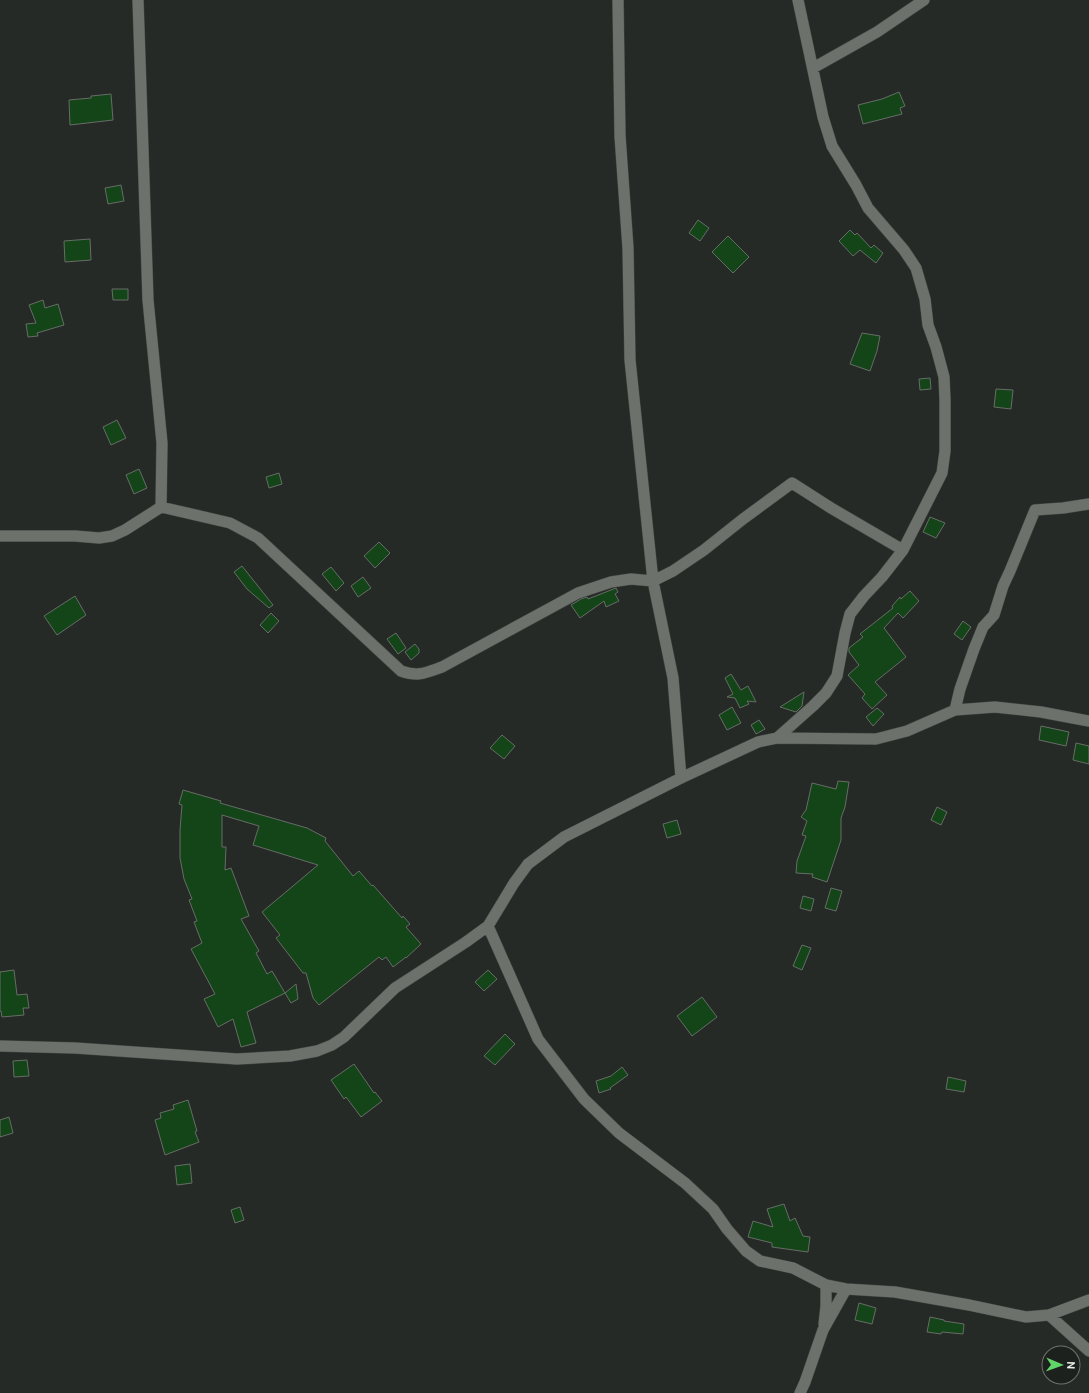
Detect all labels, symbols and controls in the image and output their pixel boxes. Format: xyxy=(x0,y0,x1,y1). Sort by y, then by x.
north arrow xyxy=(1041,1345,1081,1385)
text: N xyxy=(1064,1361,1078,1369)

